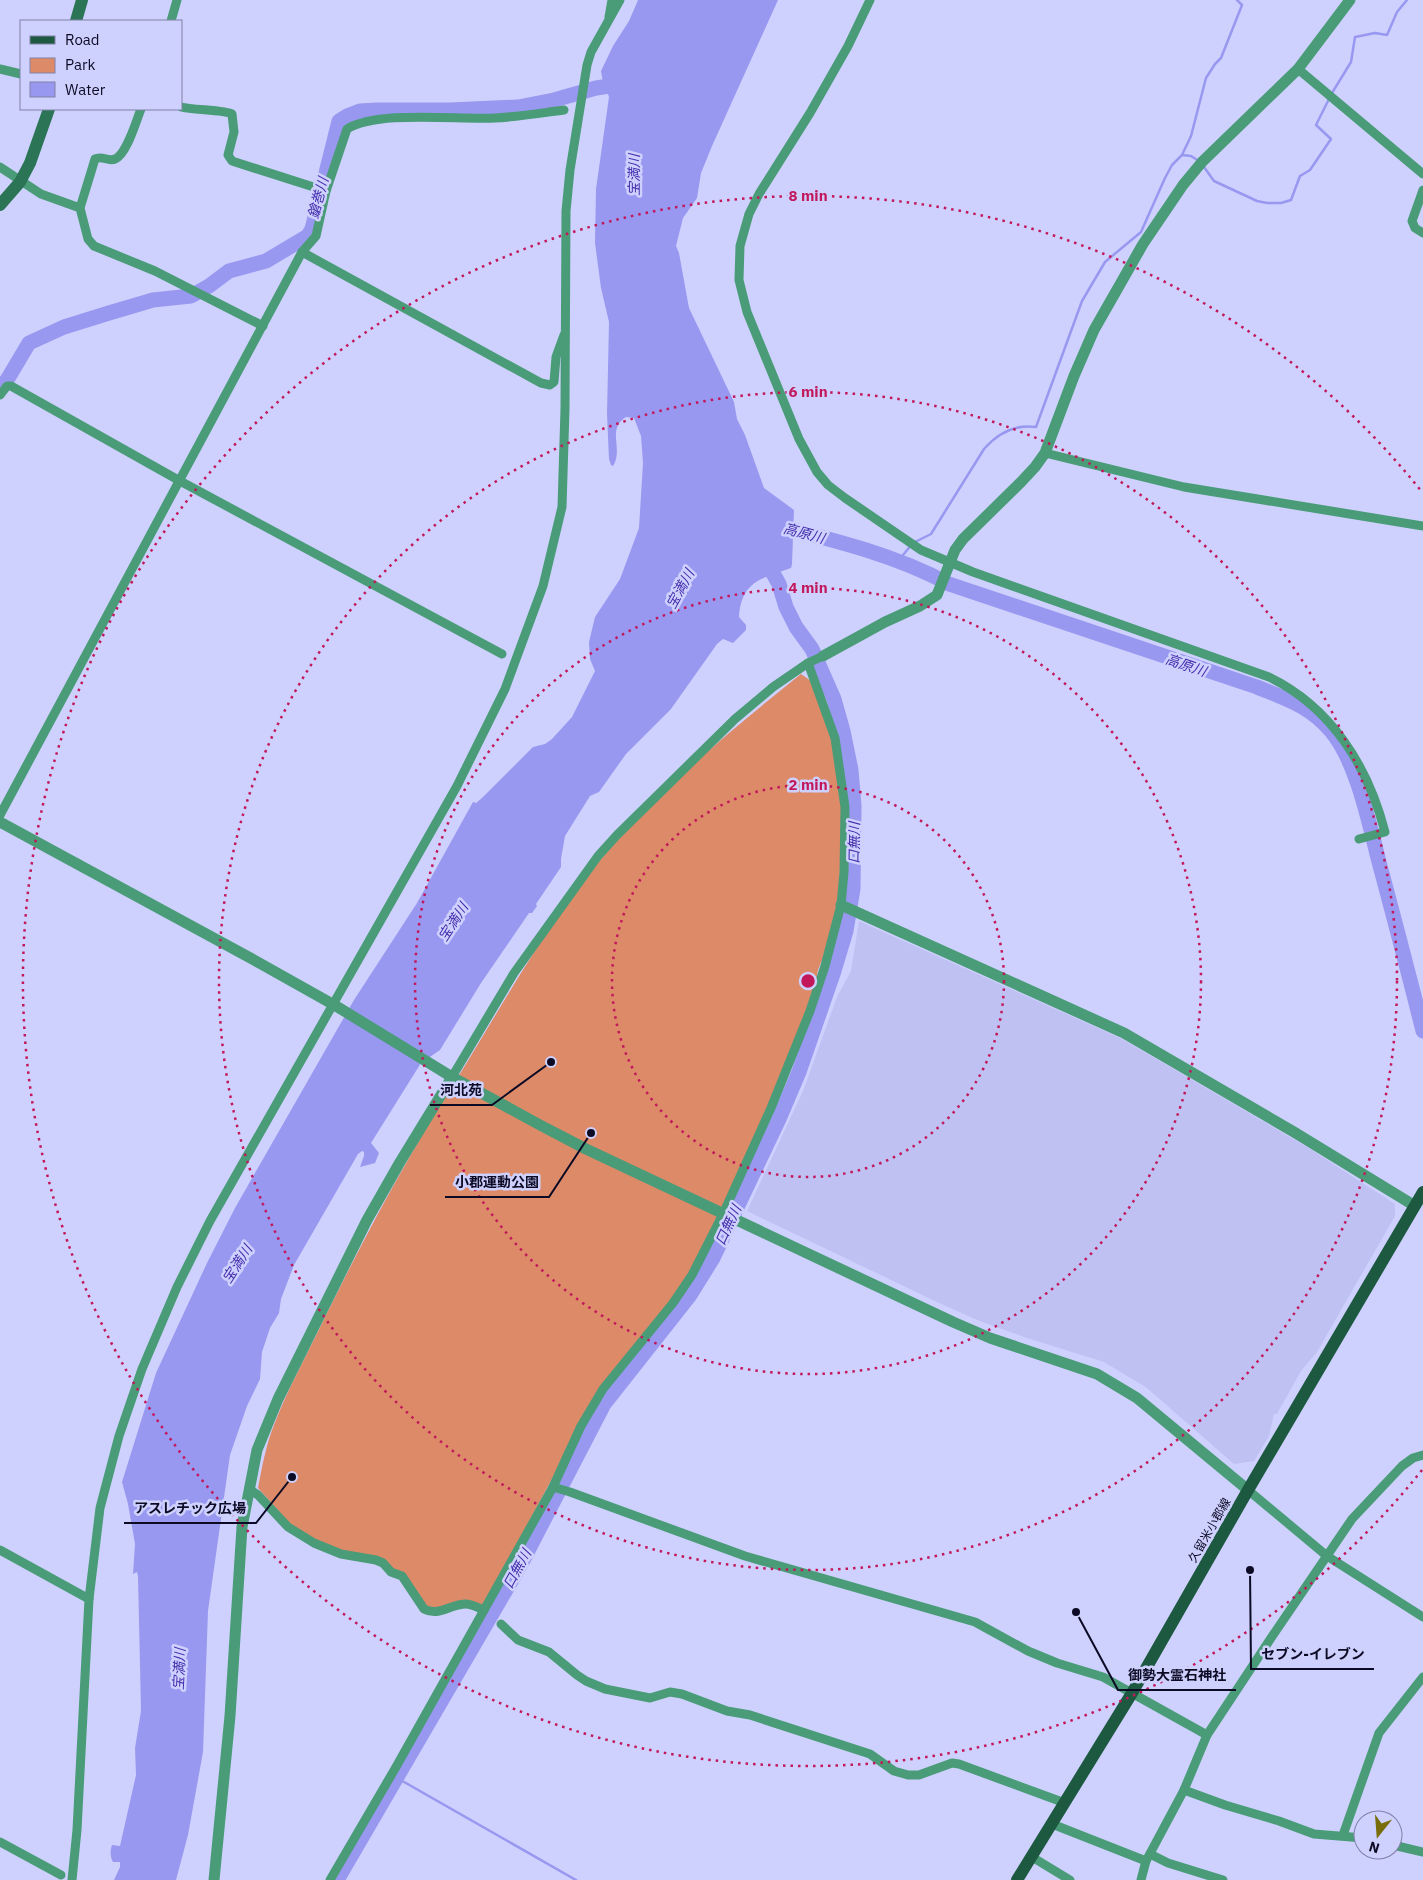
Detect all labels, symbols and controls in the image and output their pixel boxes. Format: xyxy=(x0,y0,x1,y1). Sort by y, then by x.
legend xyxy=(20,20,182,110)
text: Road xyxy=(65,30,100,49)
text: Park xyxy=(65,55,95,74)
text: Water xyxy=(65,80,106,99)
water label: 宝満川 xyxy=(625,152,643,196)
water label: 鎗巻川 xyxy=(304,173,333,221)
text: 8 min xyxy=(788,186,828,205)
text: 6 min xyxy=(788,382,828,401)
water label: 高原川 xyxy=(781,519,829,548)
water label: 宝満川 xyxy=(662,565,699,612)
text: 4 min xyxy=(788,578,828,597)
water label: 高原川 xyxy=(1163,650,1211,681)
text: 2 min xyxy=(788,775,828,794)
water label: 口無川 xyxy=(845,820,863,864)
water label: 宝満川 xyxy=(434,898,473,945)
centre of rings xyxy=(799,972,817,990)
callout: 河北苑 xyxy=(430,1076,492,1105)
text: 河北苑 xyxy=(440,1081,482,1099)
callout: 小郡運動公園 xyxy=(445,1168,549,1197)
text: 小郡運動公園 xyxy=(455,1173,539,1191)
water label: 口無川 xyxy=(711,1200,746,1248)
water label: 宝満川 xyxy=(218,1240,257,1287)
callout: アスレチック広場 xyxy=(124,1494,256,1523)
street label: 久留米小郡線 xyxy=(1185,1495,1233,1565)
text: アスレチック広場 xyxy=(134,1499,246,1517)
water label: 口無川 xyxy=(499,1545,536,1592)
callout: セブン-イレブン xyxy=(1251,1640,1374,1669)
text: セブン-イレブン xyxy=(1261,1645,1365,1663)
water label: 宝満川 xyxy=(169,1646,189,1690)
callout: 御勢大霊石神社 xyxy=(1118,1661,1236,1690)
text: 御勢大霊石神社 xyxy=(1128,1666,1226,1684)
north arrow xyxy=(1353,1810,1403,1860)
text: N xyxy=(1367,1837,1382,1858)

